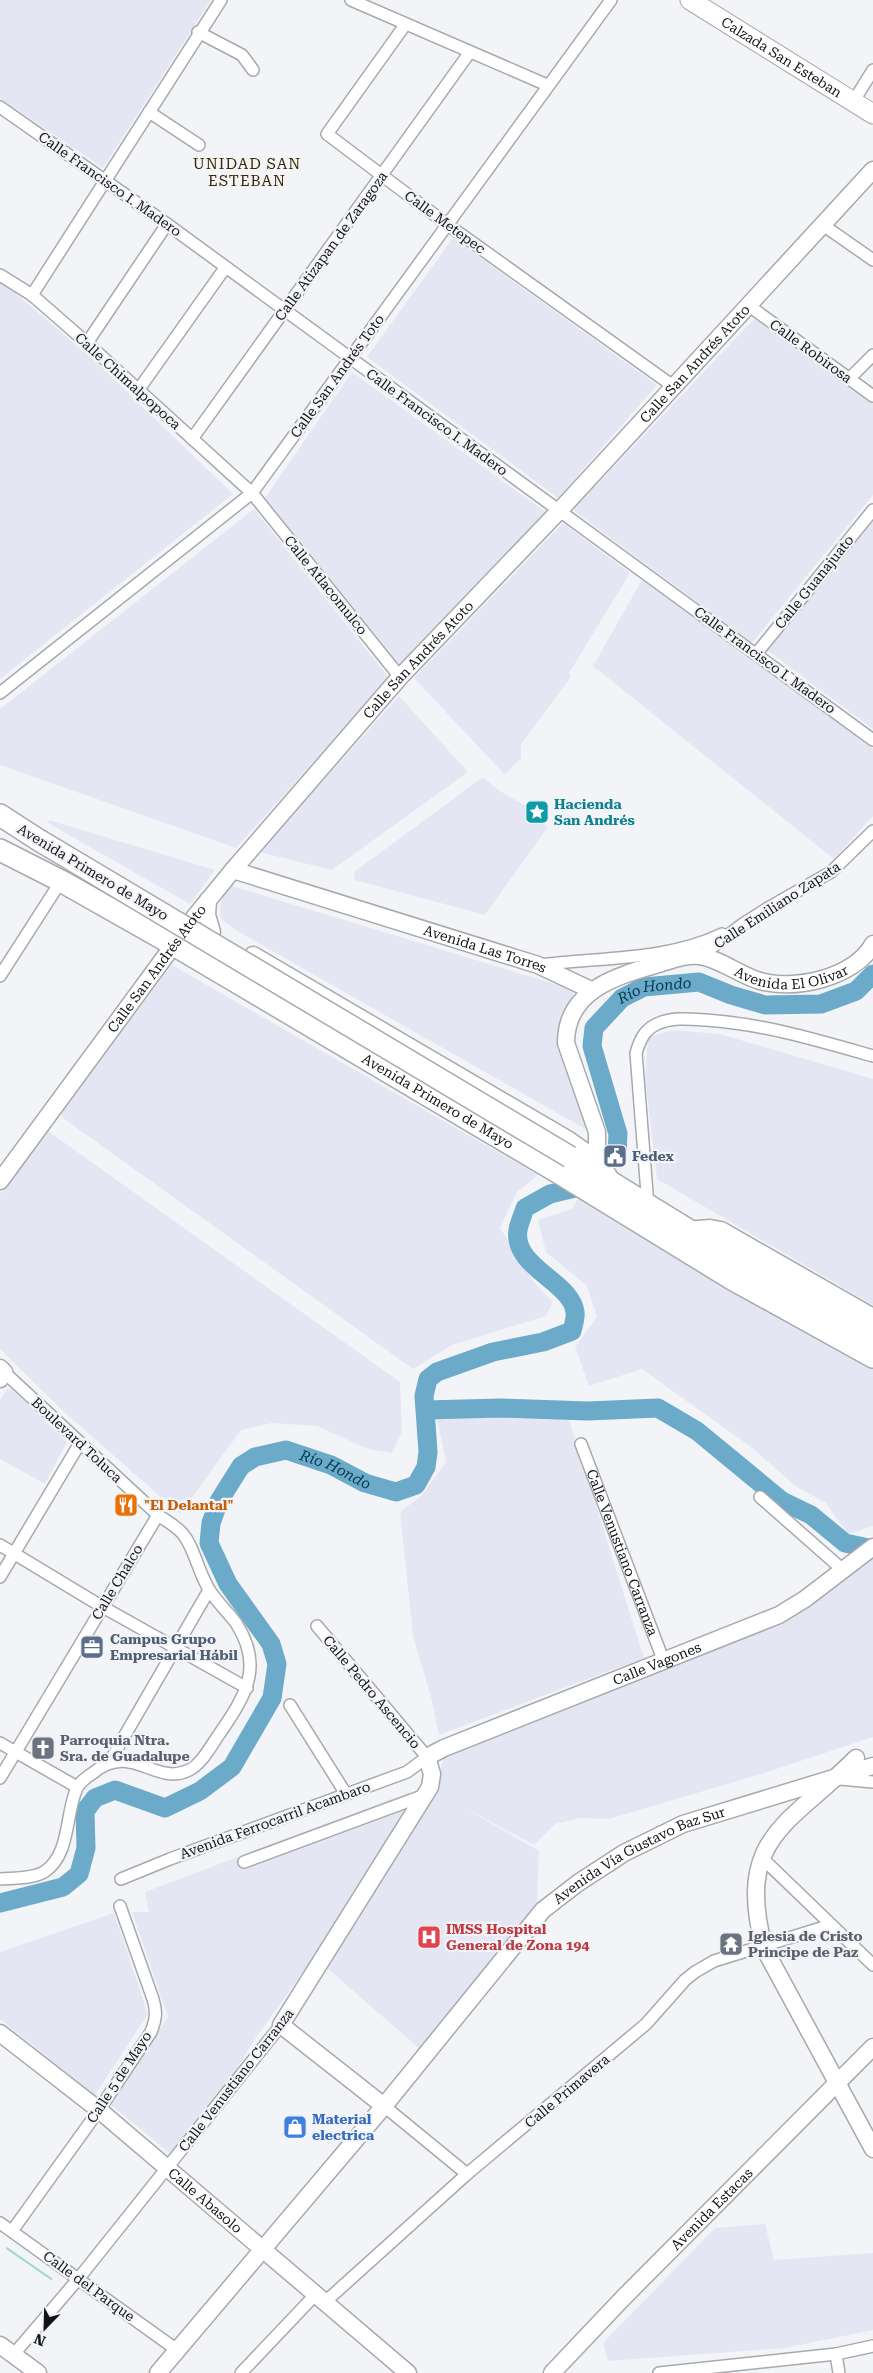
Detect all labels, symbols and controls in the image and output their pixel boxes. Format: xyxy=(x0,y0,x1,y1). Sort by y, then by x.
street label: Calzada San Esteban xyxy=(718,14,845,101)
street label: Calle Francisco I. Madero xyxy=(35,128,185,240)
district label: UNIDAD SAN ESTEBAN xyxy=(193,155,301,190)
street label: Calle Atizapan de Zaragoza xyxy=(272,168,391,324)
street label: Calle Metepec xyxy=(402,187,489,257)
street label: Calle San Andrés Atoto xyxy=(636,301,753,426)
street label: Calle San Andrés Toto xyxy=(287,311,387,441)
street label: Calle Robirosa xyxy=(767,316,855,386)
street label: Calle Chimalpopoca xyxy=(72,329,184,433)
street label: Calle Francisco I. Madero xyxy=(363,365,511,479)
street label: Calle Atlacomulco xyxy=(281,532,371,638)
street label: Calle Guanajuato xyxy=(771,532,857,632)
street label: Calle San Andrés Atoto xyxy=(360,597,477,722)
street label: Calle Francisco I. Madero xyxy=(691,603,839,717)
place label: Hacienda San Andrés xyxy=(554,796,635,828)
place icon: Hacienda San Andrés xyxy=(524,799,550,825)
street label: Avenida Primero de Mayo xyxy=(15,821,171,923)
street label: Calle Emiliano Zapata xyxy=(711,858,843,952)
street label: Calle San Andrés Atoto xyxy=(104,901,209,1035)
street label: Avenida Las Torres xyxy=(422,922,549,976)
street label: Avenida El Olivar xyxy=(733,957,849,975)
text: Avenida El Olivar xyxy=(732,962,851,992)
water label: Río Hondo xyxy=(614,974,692,1008)
street label: Avenida Primero de Mayo xyxy=(359,1050,517,1152)
public building icon: Fedex xyxy=(602,1143,628,1169)
place label: Fedex xyxy=(632,1148,674,1164)
street label: Boulevard Toluca xyxy=(28,1394,126,1486)
water label: Río Hondo xyxy=(297,1446,373,1493)
street label: Calle Venustiano Carranza xyxy=(583,1467,661,1638)
restaurant icon: "El Delantal" xyxy=(113,1492,139,1518)
place label: "El Delantal" xyxy=(144,1497,233,1513)
street label: Calle Chalco xyxy=(88,1541,146,1623)
place label: Campus Grupo Empresarial Hábil xyxy=(110,1631,238,1663)
street label: Calle Pedro Ascencio xyxy=(320,1632,424,1752)
office icon: Campus Grupo Empresarial Hábil xyxy=(79,1634,105,1660)
street label: Calle Vagones xyxy=(610,1639,704,1688)
place label: Parroquia Ntra. Sra. de Guadalupe xyxy=(60,1732,190,1764)
church icon: Parroquia Ntra. Sra. de Guadalupe xyxy=(30,1735,56,1761)
street label: Avenida Ferrocarril Acambaro xyxy=(178,1778,372,1862)
street label: Avenida Vía Gustavo Baz Sur xyxy=(550,1804,727,1907)
place label: IMSS Hospital General de Zona 194 xyxy=(446,1921,589,1953)
hospital icon: IMSS Hospital General de Zona 194 xyxy=(416,1924,442,1950)
place label: Iglesia de Cristo Principe de Paz xyxy=(748,1928,863,1960)
temple icon: Iglesia de Cristo Principe de Paz xyxy=(718,1931,744,1957)
street label: Calle Venustiano Carranza xyxy=(175,2005,297,2155)
street label: Calle 5 de Mayo xyxy=(83,2028,155,2126)
street label: Calle Primavera xyxy=(521,2051,613,2131)
place label: Material electrica xyxy=(312,2111,375,2143)
shop icon: Material electrica xyxy=(282,2114,308,2140)
street label: Avenida Estacas xyxy=(668,2164,756,2253)
street label: Calle Abasolo xyxy=(165,2165,246,2236)
street label: Calle del Parque xyxy=(40,2247,138,2325)
north arrow xyxy=(20,2303,70,2353)
text: N xyxy=(32,2330,48,2349)

